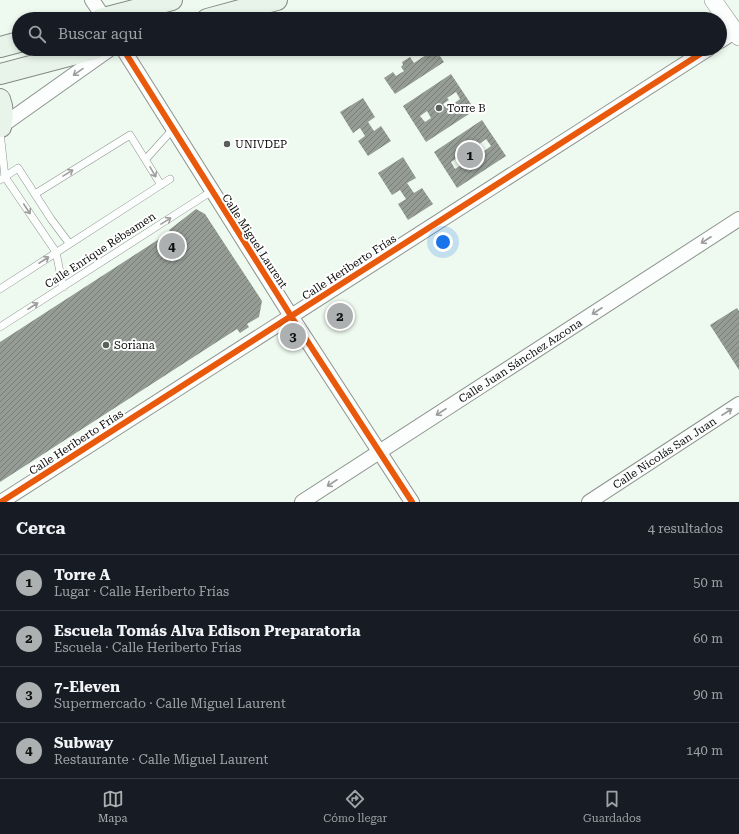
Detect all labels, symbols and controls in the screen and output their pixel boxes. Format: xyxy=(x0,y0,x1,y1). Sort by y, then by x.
search box xyxy=(12,12,727,56)
icon: search xyxy=(26,23,48,45)
text: Buscar aquí xyxy=(58,25,142,43)
one-way arrow xyxy=(73,68,84,76)
place label: Torre B xyxy=(447,102,486,115)
marker: Torre B xyxy=(434,103,444,113)
place label: UNIVDEP xyxy=(235,138,287,151)
marker: UNIVDEP xyxy=(222,139,232,149)
pin: 1 xyxy=(457,140,483,170)
one-way arrow xyxy=(149,165,157,177)
one-way arrow xyxy=(62,169,74,177)
street label: Calle Miguel Laurent xyxy=(219,192,290,291)
one-way arrow xyxy=(23,203,31,214)
street label: Calle Enrique Rébsamen xyxy=(43,210,158,291)
one-way arrow xyxy=(160,216,172,224)
pin: 4 xyxy=(159,231,185,261)
street label: Calle Heriberto Frías xyxy=(300,232,399,303)
your location xyxy=(433,232,453,252)
one-way arrow xyxy=(701,236,712,244)
one-way arrow xyxy=(39,256,50,264)
pin: 2 xyxy=(327,301,353,331)
one-way arrow xyxy=(27,302,38,310)
one-way arrow xyxy=(592,307,603,315)
street label: Calle Juan Sánchez Azcona xyxy=(456,316,585,406)
pin: 3 xyxy=(280,321,306,351)
place label: Soriana xyxy=(114,339,155,352)
marker: Soriana xyxy=(101,340,111,350)
street label: Calle Heriberto Frías xyxy=(27,407,126,478)
one-way arrow xyxy=(436,408,447,416)
one-way arrow xyxy=(721,408,732,416)
street label: Calle Nicolás San Juan xyxy=(610,415,719,492)
one-way arrow xyxy=(326,479,338,487)
text: Cerca xyxy=(16,518,66,538)
text: 4 resultados xyxy=(648,521,723,536)
text: Torre A xyxy=(54,566,110,584)
text: 1 xyxy=(25,575,33,590)
text: 50 m xyxy=(693,575,723,590)
text: Lugar · Calle Heriberto Frías xyxy=(54,584,229,599)
text: Escuela Tomás Alva Edison Preparatoria xyxy=(54,622,361,640)
text: 2 xyxy=(25,631,33,646)
text: 60 m xyxy=(693,631,723,646)
text: Escuela · Calle Heriberto Frías xyxy=(54,640,241,655)
text: 7-Eleven xyxy=(54,678,120,696)
text: 3 xyxy=(25,687,33,702)
text: 90 m xyxy=(693,687,723,702)
text: Supermercado · Calle Miguel Laurent xyxy=(54,696,286,711)
text: Subway xyxy=(54,734,113,752)
text: 4 xyxy=(25,743,33,758)
text: 140 m xyxy=(686,743,723,758)
text: Restaurante · Calle Miguel Laurent xyxy=(54,752,268,767)
tab: Mapa xyxy=(98,788,127,825)
tab: Cómo llegar xyxy=(323,788,387,825)
tab: Guardados xyxy=(583,788,641,825)

